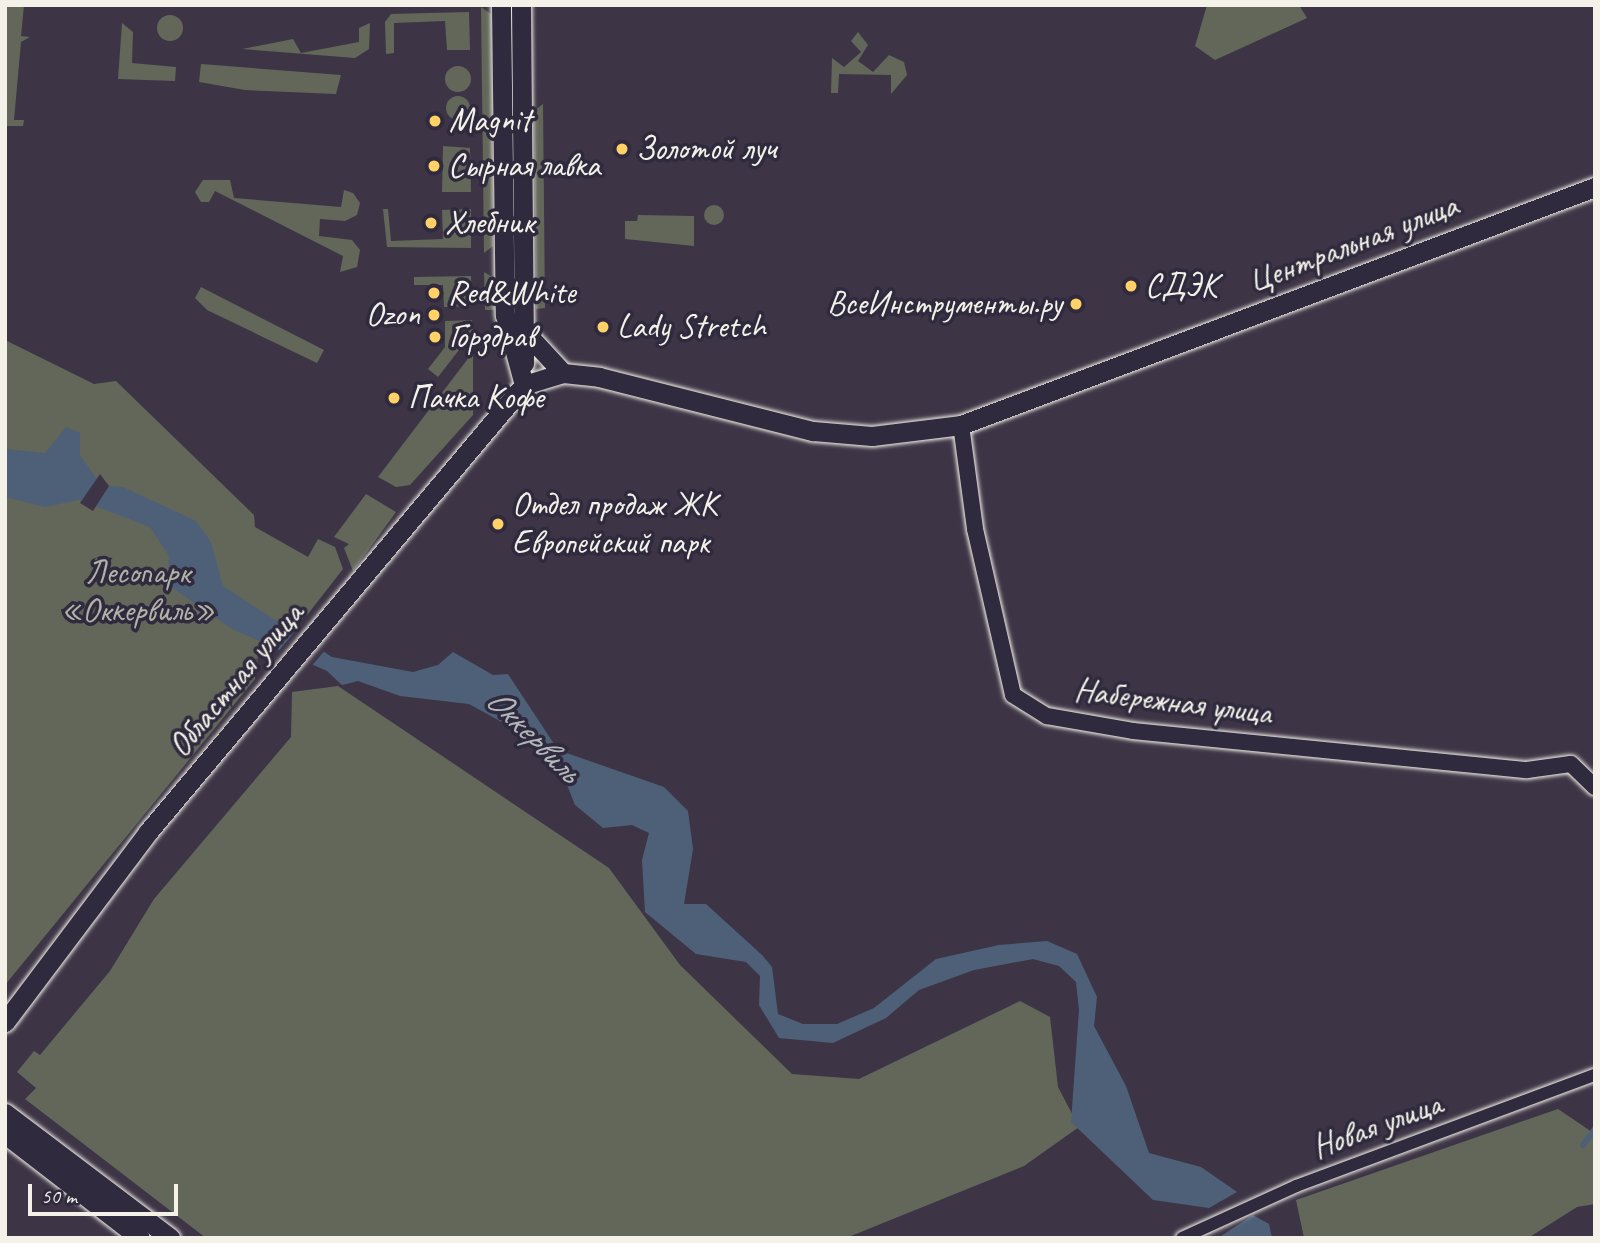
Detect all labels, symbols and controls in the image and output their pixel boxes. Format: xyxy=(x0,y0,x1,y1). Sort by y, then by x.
place label: Magnit xyxy=(449,101,531,141)
marker: Magnit xyxy=(427,113,443,129)
place label: Золотой луч xyxy=(636,129,777,169)
marker: Золотой луч xyxy=(614,141,630,157)
place label: Сырная лавка xyxy=(448,146,601,186)
marker: Сырная лавка xyxy=(426,158,442,174)
street label: Центральная улица xyxy=(1242,186,1464,302)
place label: Хлебник xyxy=(445,203,534,243)
marker: Хлебник xyxy=(423,215,439,231)
place label: СДЭК xyxy=(1145,266,1217,306)
place label: Red&White xyxy=(448,273,576,313)
marker: СДЭК xyxy=(1123,278,1139,294)
place label: ВсеИнструменты.ру xyxy=(827,284,1062,324)
marker: Red&White xyxy=(426,285,442,301)
place label: Ozon xyxy=(366,295,420,335)
marker: ВсеИнструменты.ру xyxy=(1068,296,1084,312)
marker: Ozon xyxy=(426,307,442,323)
place label: Lady Stretch xyxy=(617,307,766,347)
place label: Горздрав xyxy=(449,317,535,357)
marker: Lady Stretch xyxy=(595,319,611,335)
marker: Горздрав xyxy=(427,329,443,345)
place label: Пачка Кофе xyxy=(408,378,541,418)
marker: Пачка Кофе xyxy=(386,390,402,406)
place label: Отдел продаж ЖК Европейский парк xyxy=(512,485,716,563)
marker: Отдел продаж ЖК Европейский парк xyxy=(490,516,506,532)
park label: Лесопарк «Оккервиль» xyxy=(61,553,215,631)
street label: Областная улица xyxy=(160,595,312,765)
street label: Набережная улица xyxy=(1071,670,1275,734)
water label: Оккервиль xyxy=(477,679,589,791)
street label: Новая улица xyxy=(1306,1084,1448,1168)
scale bar xyxy=(32,1170,182,1214)
text: 50 m xyxy=(41,1183,77,1209)

